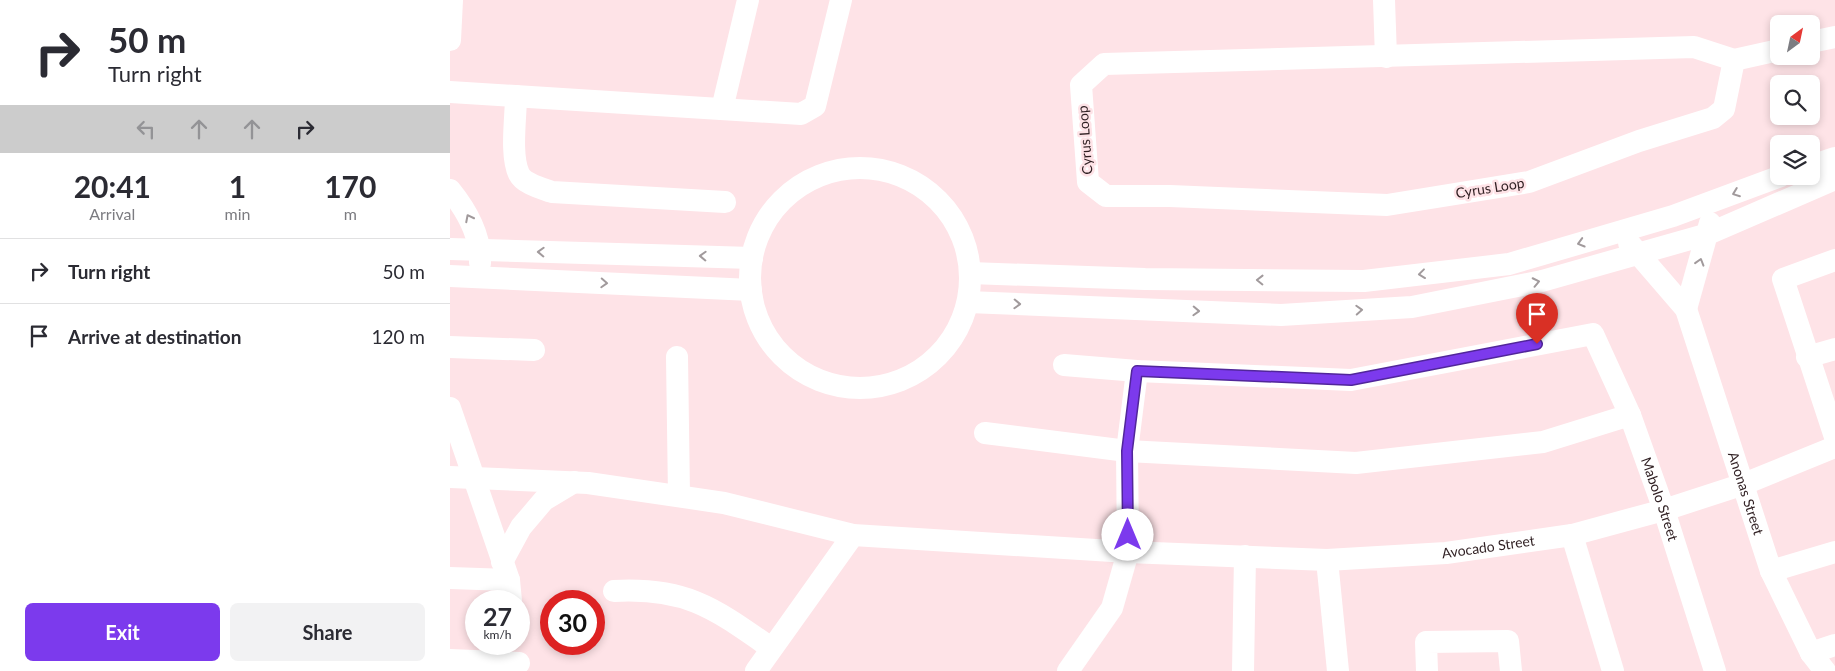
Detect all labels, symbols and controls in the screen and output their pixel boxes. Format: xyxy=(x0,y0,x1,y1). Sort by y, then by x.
north arrow xyxy=(1770,15,1820,65)
map controls xyxy=(1770,15,1820,185)
text: 50 m xyxy=(108,18,186,60)
icon: right xyxy=(25,20,90,85)
text: Turn right xyxy=(108,60,202,87)
button: search xyxy=(1770,75,1820,125)
street label: Cyrus Loop xyxy=(1074,105,1095,175)
icon: left xyxy=(132,115,160,143)
icon: ahead xyxy=(185,115,213,143)
icon: ahead xyxy=(238,115,266,143)
icon: right xyxy=(291,115,319,143)
button: layers xyxy=(1770,135,1820,185)
text: 20:41 xyxy=(74,168,151,204)
text: 1 xyxy=(229,168,246,204)
text: 170 xyxy=(324,168,376,204)
street label: Cyrus Loop xyxy=(1454,174,1526,201)
one-way arrow xyxy=(1732,187,1741,197)
text: Arrival xyxy=(89,204,135,223)
text: min xyxy=(225,204,251,223)
text: m xyxy=(344,204,357,223)
one-way arrow xyxy=(465,214,475,223)
one-way arrow xyxy=(1578,238,1586,248)
one-way arrow xyxy=(536,246,544,257)
one-way arrow xyxy=(699,251,707,262)
icon: right xyxy=(25,257,53,285)
one-way arrow xyxy=(1695,258,1705,267)
text: Turn right xyxy=(68,260,150,283)
text: 50 m xyxy=(382,260,425,283)
one-way arrow xyxy=(1418,268,1426,279)
one-way arrow xyxy=(1256,275,1264,285)
one-way arrow xyxy=(600,277,608,288)
one-way arrow xyxy=(1532,277,1541,288)
pin xyxy=(1516,293,1558,344)
one-way arrow xyxy=(1013,299,1021,309)
icon: arrive xyxy=(1523,300,1551,328)
one-way arrow xyxy=(1355,305,1363,316)
one-way arrow xyxy=(1193,306,1201,317)
icon: arrive xyxy=(25,322,53,350)
text: Arrive at destination xyxy=(68,325,241,348)
text: 120 m xyxy=(371,325,425,348)
street label: Anonas Street xyxy=(1725,449,1768,537)
street label: Mabolo Street xyxy=(1638,455,1682,543)
position arrow xyxy=(1101,508,1153,560)
street label: Avocado Street xyxy=(1440,531,1536,562)
speed limit sign: 30 xyxy=(540,590,605,655)
text: 27 xyxy=(483,601,512,631)
button: Exit xyxy=(25,603,220,661)
button: Share xyxy=(230,603,425,661)
text: km/h xyxy=(483,627,512,642)

